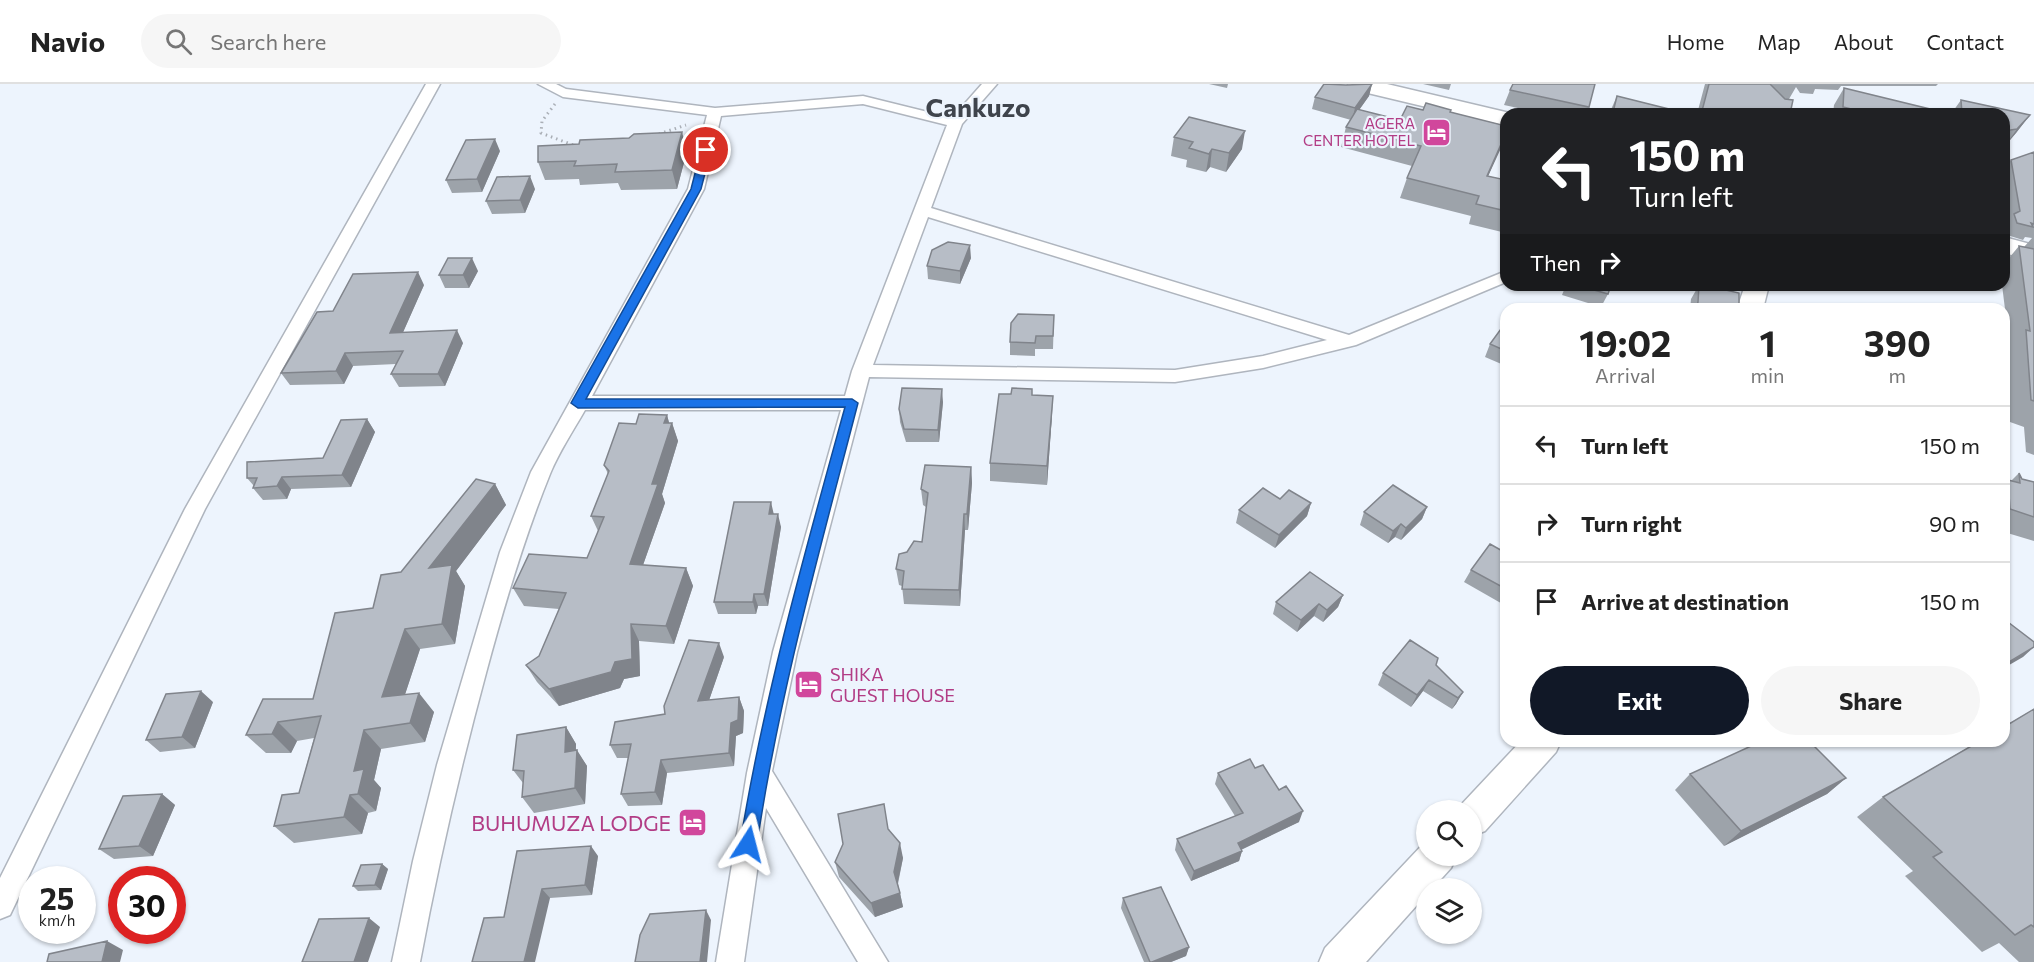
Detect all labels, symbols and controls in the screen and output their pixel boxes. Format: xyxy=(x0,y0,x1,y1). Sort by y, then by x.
search box xyxy=(141,14,561,68)
text: Navio xyxy=(30,24,105,58)
icon: search xyxy=(162,25,195,58)
text: Search here xyxy=(210,28,326,55)
text: Home xyxy=(1667,29,1724,54)
text: Map xyxy=(1757,29,1801,54)
text: About xyxy=(1834,29,1893,54)
text: Contact xyxy=(1926,29,2004,54)
district label: Cankuzo xyxy=(925,91,1031,122)
place label: AGERA CENTER HOTEL xyxy=(1303,114,1415,149)
hotel icon: AGERA CENTER HOTEL xyxy=(1420,116,1452,148)
pin xyxy=(680,124,731,175)
text: 150 m xyxy=(1629,128,1745,180)
icon: left xyxy=(1530,132,1608,210)
icon: arrive xyxy=(689,133,722,166)
text: Turn left xyxy=(1629,180,1733,213)
icon: right xyxy=(1593,246,1626,279)
text: Then xyxy=(1530,249,1581,276)
text: 19:02 xyxy=(1579,320,1671,364)
text: 1 xyxy=(1759,320,1776,364)
text: 390 xyxy=(1864,320,1931,364)
text: Arrival xyxy=(1595,363,1656,387)
text: min xyxy=(1751,363,1785,387)
text: m xyxy=(1889,363,1906,387)
icon: left xyxy=(1530,429,1563,462)
text: Turn left xyxy=(1581,432,1668,459)
text: 150 m xyxy=(1920,432,1980,459)
icon: right xyxy=(1530,507,1563,540)
text: Turn right xyxy=(1581,510,1682,537)
text: 90 m xyxy=(1929,510,1980,537)
icon: arrive xyxy=(1530,585,1563,618)
text: Arrive at destination xyxy=(1581,588,1789,615)
text: 150 m xyxy=(1920,588,1980,615)
place label: SHIKA GUEST HOUSE xyxy=(830,663,955,706)
button: Exit xyxy=(1530,666,1749,735)
button: Share xyxy=(1761,666,1980,735)
hotel icon: SHIKA GUEST HOUSE xyxy=(793,668,825,700)
map controls xyxy=(1416,800,1482,944)
button: search xyxy=(1416,800,1482,866)
hotel icon: BUHUMUZA LODGE xyxy=(676,806,708,838)
place label: BUHUMUZA LODGE xyxy=(471,810,671,835)
position arrow xyxy=(716,812,780,876)
speed limit sign: 30 xyxy=(108,866,186,944)
button: layers xyxy=(1416,878,1482,944)
text: 25 xyxy=(40,879,74,916)
text: km/h xyxy=(39,911,75,929)

